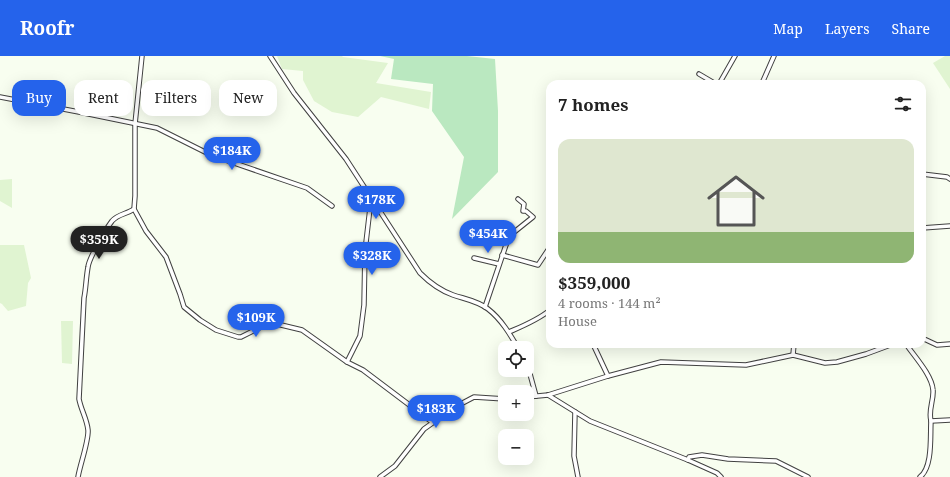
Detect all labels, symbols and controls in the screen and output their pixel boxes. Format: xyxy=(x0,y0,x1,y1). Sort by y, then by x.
text: Roofr xyxy=(20,15,75,41)
text: Map xyxy=(773,19,803,38)
text: Layers xyxy=(825,19,870,38)
text: Share xyxy=(892,19,930,38)
chip: Buy xyxy=(12,80,66,116)
chip: Rent xyxy=(74,80,133,116)
chip: Filters xyxy=(141,80,211,116)
chip: New xyxy=(219,80,277,116)
text: 7 homes xyxy=(558,93,628,116)
icon: filters xyxy=(892,93,914,115)
pin: $184K xyxy=(204,137,260,171)
text: $184K xyxy=(213,141,251,159)
icon: home xyxy=(700,165,772,237)
pin: $178K xyxy=(348,186,404,220)
text: $178K xyxy=(357,190,395,208)
pin: $454K xyxy=(460,220,516,254)
text: $454K xyxy=(469,224,507,242)
pin: $359K xyxy=(71,226,127,260)
text: $359K xyxy=(80,230,118,248)
pin: $328K xyxy=(344,242,400,276)
text: $328K xyxy=(353,246,391,264)
text: $359,000 xyxy=(558,271,630,294)
text: 4 rooms · 144 m² xyxy=(558,294,661,312)
pin: $109K xyxy=(228,304,284,338)
text: $109K xyxy=(237,308,275,326)
text: House xyxy=(558,312,597,330)
map controls xyxy=(498,341,534,465)
button: locate xyxy=(498,341,534,377)
button: + xyxy=(498,385,534,421)
pin: $183K xyxy=(408,395,464,429)
text: $183K xyxy=(417,399,455,417)
button: − xyxy=(498,429,534,465)

